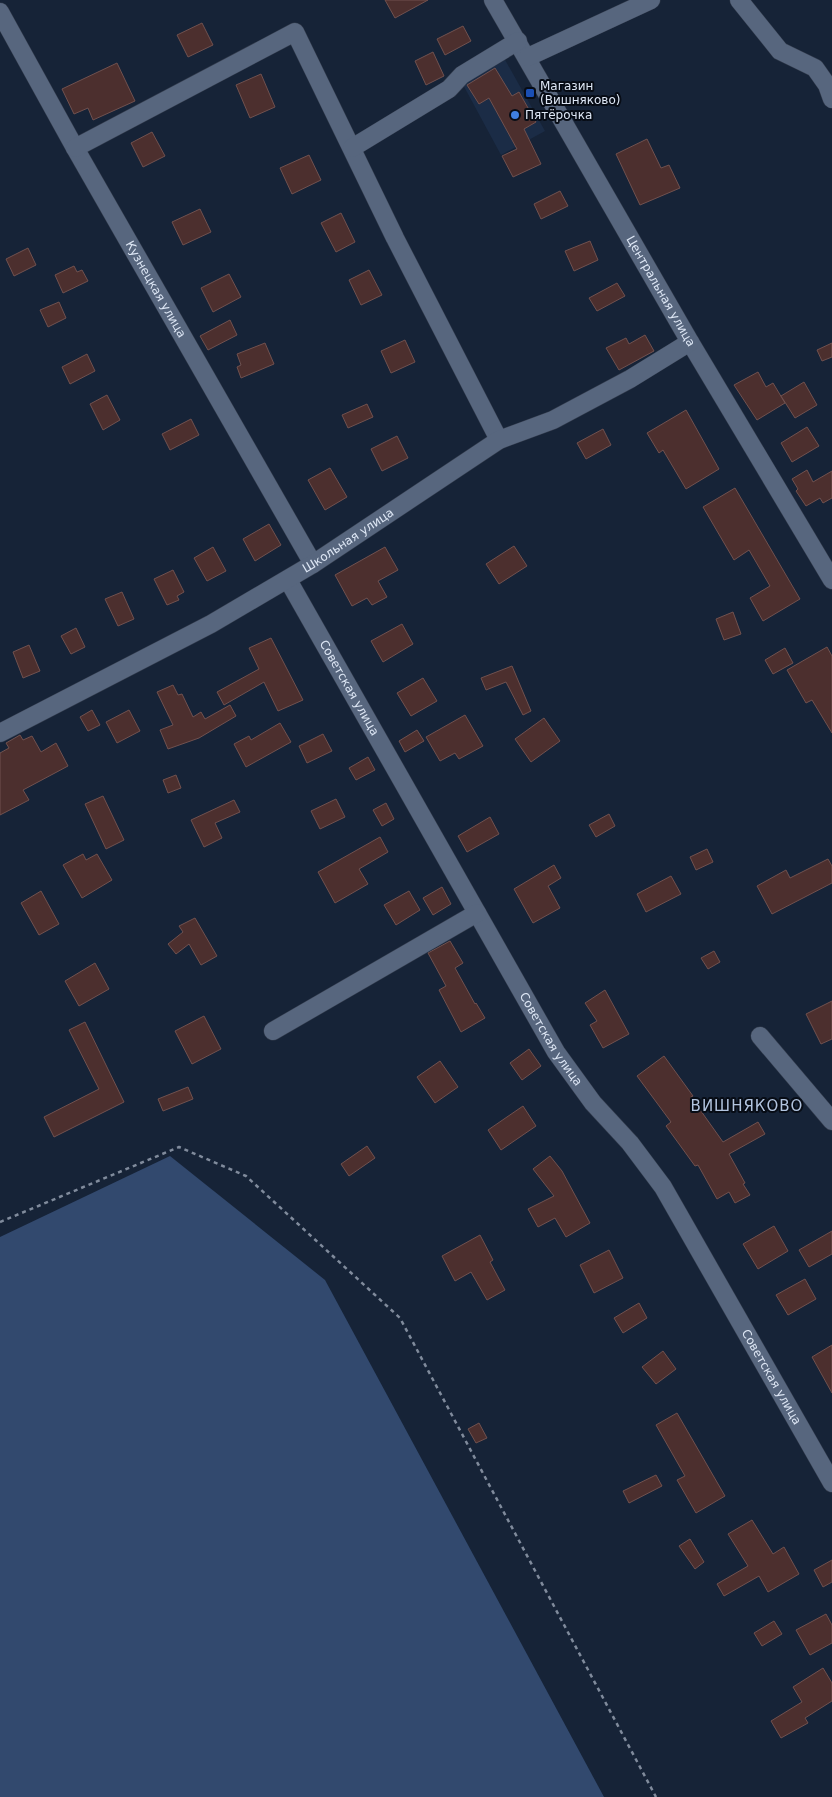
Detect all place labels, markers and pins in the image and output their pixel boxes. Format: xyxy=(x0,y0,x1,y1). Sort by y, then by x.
place label: Магазин (Вишняково) xyxy=(540,79,620,107)
marker: Магазин (Вишняково) xyxy=(524,87,536,99)
place label: Пятёрочка xyxy=(525,108,592,122)
marker: Пятёрочка xyxy=(509,109,521,121)

